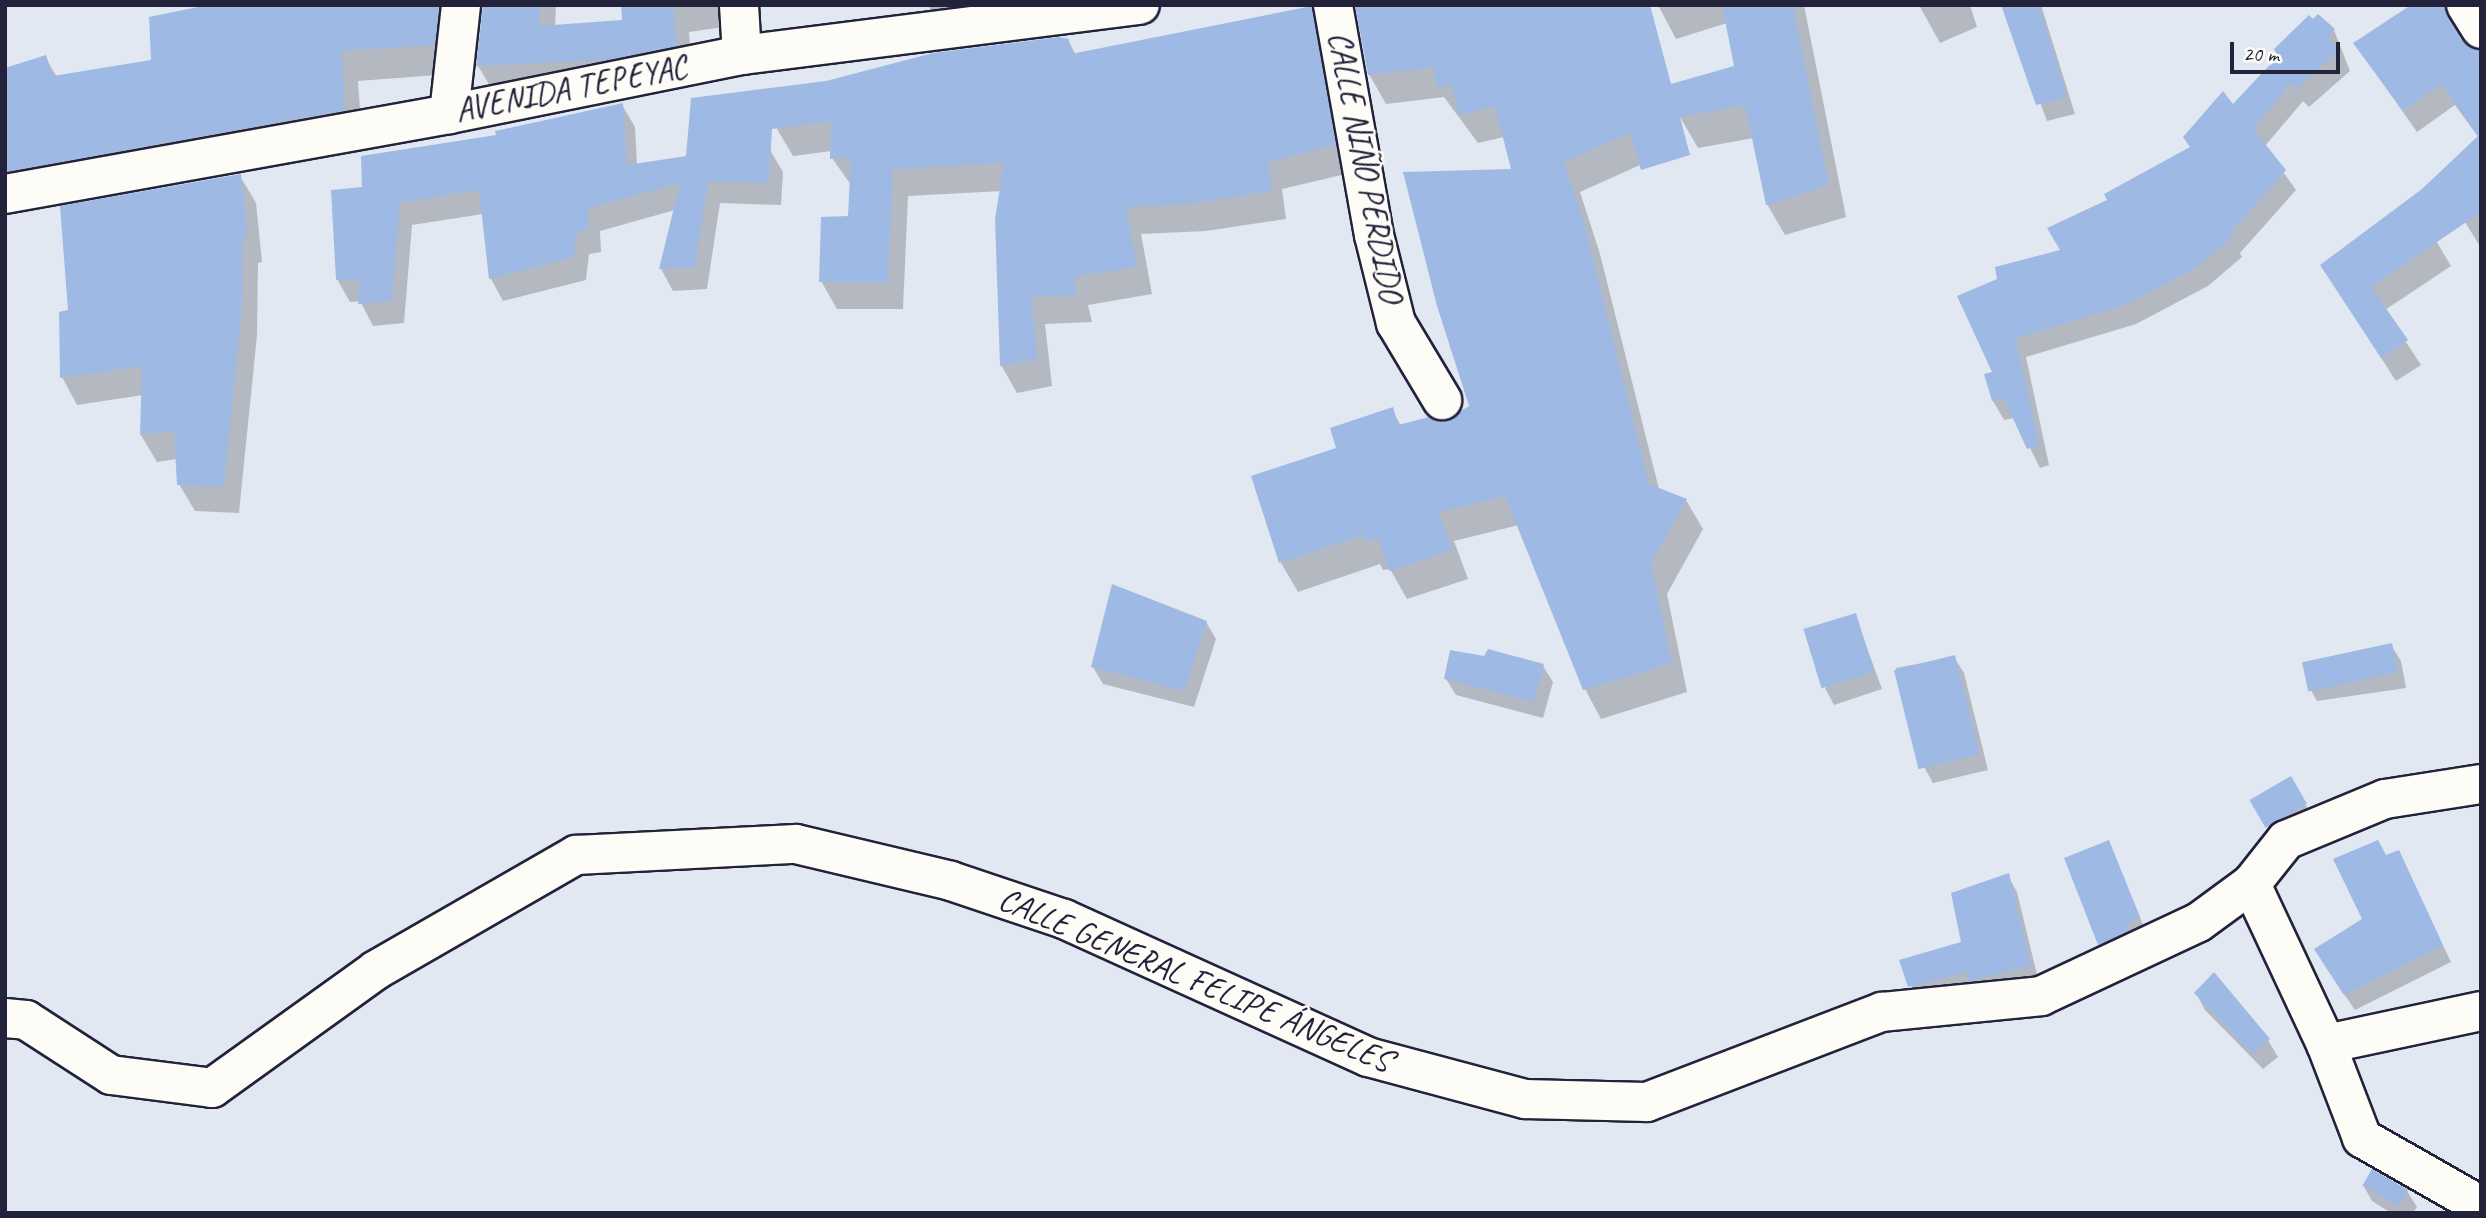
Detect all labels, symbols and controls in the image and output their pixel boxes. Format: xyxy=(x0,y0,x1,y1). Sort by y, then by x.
scale bar xyxy=(2234,28,2344,72)
street label: CALLE NIÑO PERDIDO xyxy=(1319,29,1411,305)
text: 20 m xyxy=(2243,41,2279,67)
street label: AVENIDA TEPEYAC xyxy=(451,47,691,131)
street label: CALLE GENERAL FELIPE ÁNGELES xyxy=(993,879,1397,1081)

